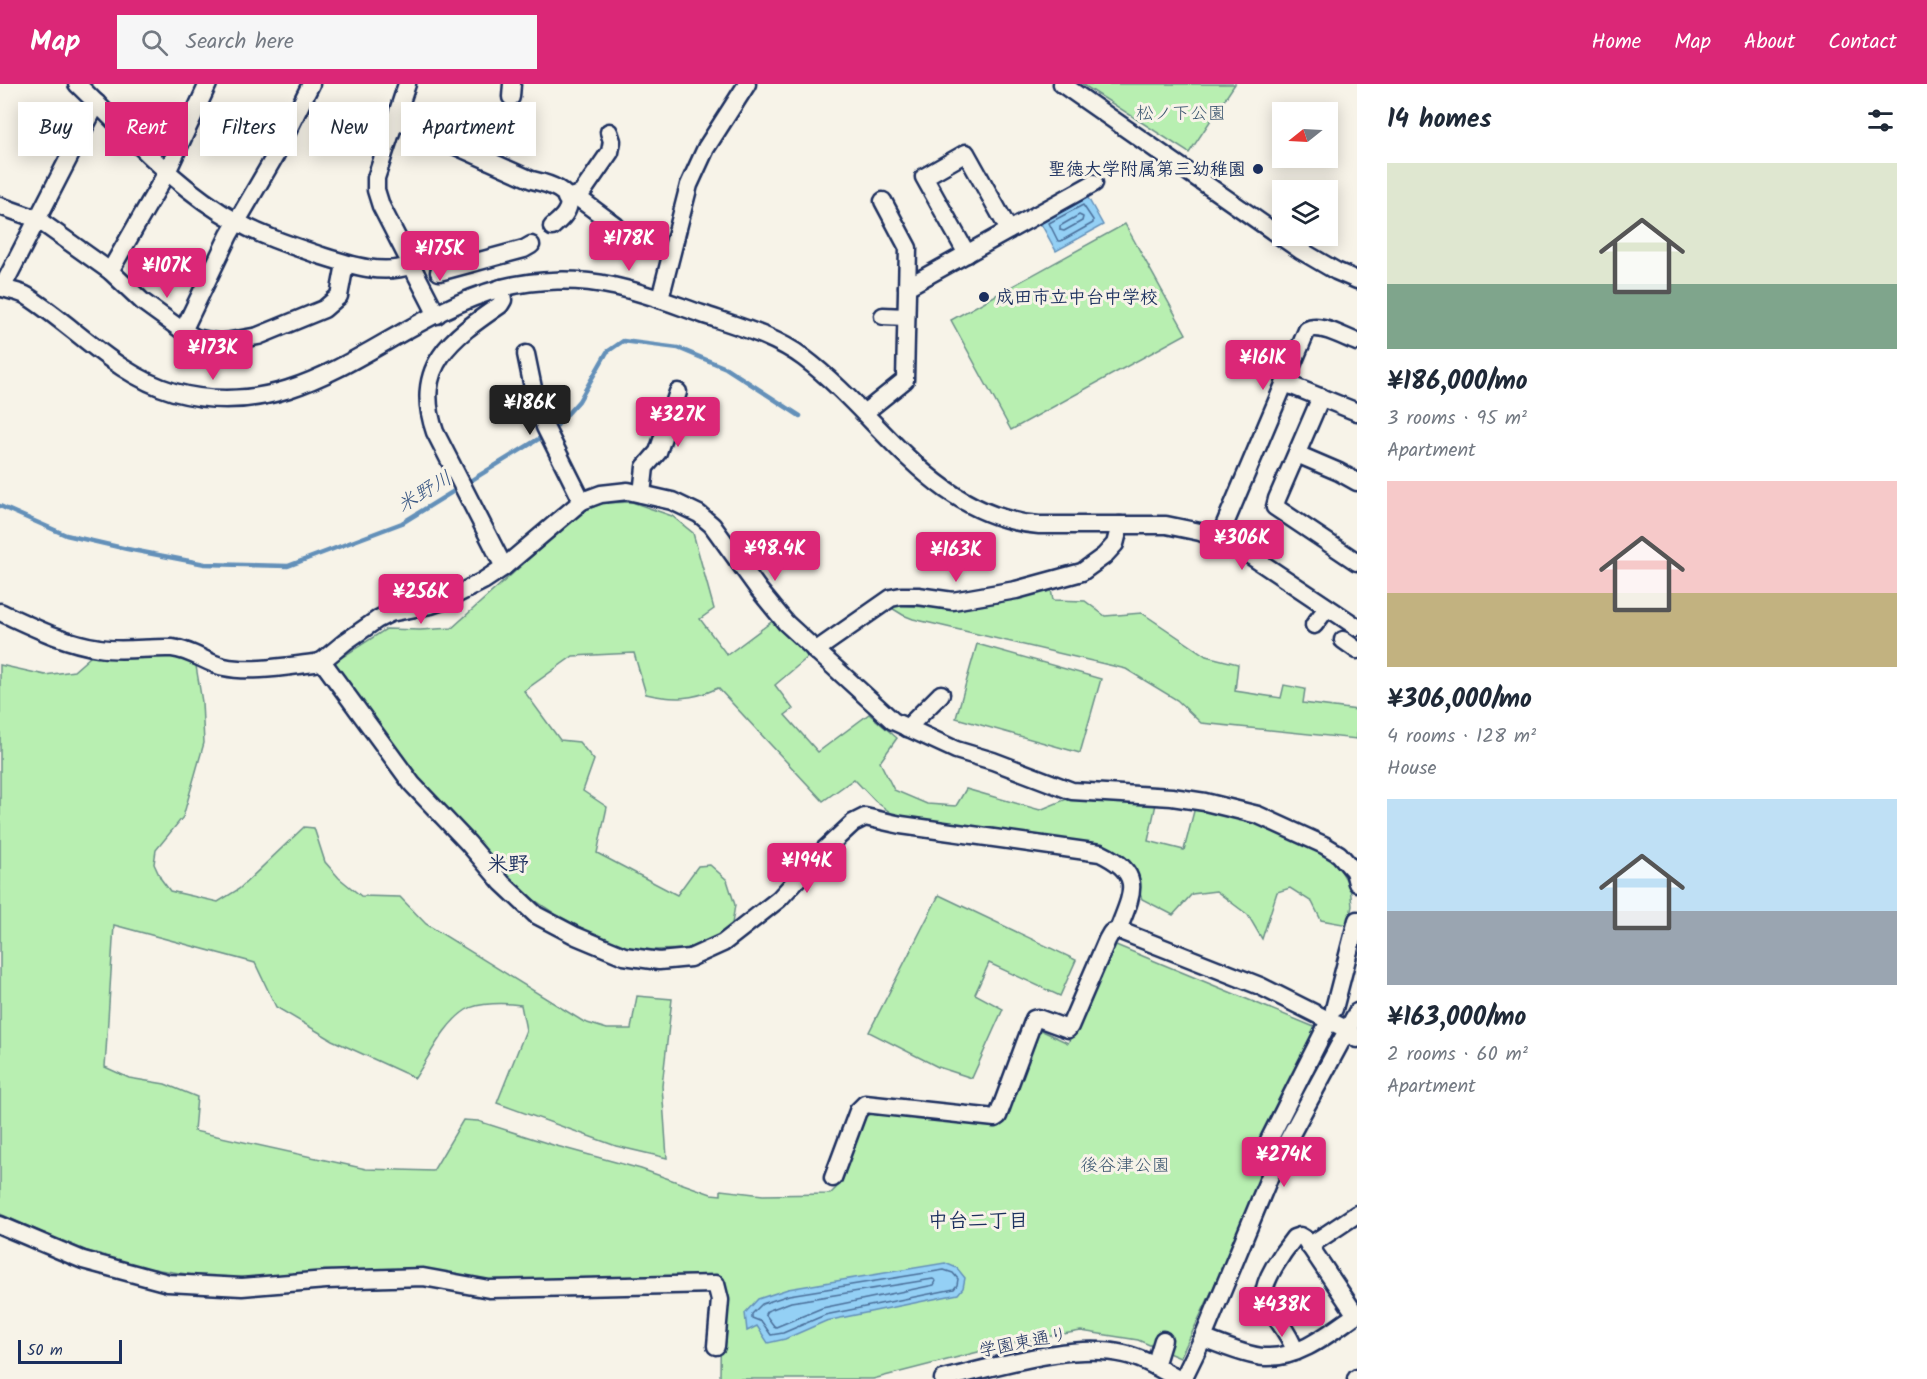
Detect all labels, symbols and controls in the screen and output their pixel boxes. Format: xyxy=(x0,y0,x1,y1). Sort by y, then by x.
search box xyxy=(117,15,537,69)
text: Map xyxy=(30,20,81,65)
text: Search here xyxy=(186,25,294,60)
icon: search xyxy=(138,26,171,59)
text: Home xyxy=(1592,26,1641,59)
text: Map xyxy=(1674,26,1711,59)
text: About xyxy=(1744,26,1795,59)
text: Contact xyxy=(1828,26,1897,59)
text: 14 homes xyxy=(1387,99,1492,141)
park label: 松ノ下公園 xyxy=(1136,100,1226,129)
chip: Buy xyxy=(18,102,93,156)
chip: Rent xyxy=(105,102,188,156)
chip: Filters xyxy=(200,102,297,156)
chip: New xyxy=(309,102,389,156)
chip: Apartment xyxy=(401,102,536,156)
north arrow xyxy=(1272,102,1338,168)
map controls xyxy=(1272,102,1338,246)
icon: filters xyxy=(1864,104,1897,137)
place label: 聖徳大学附属第三幼稚園 xyxy=(1048,156,1246,185)
marker: 聖徳大学附属第三幼稚園 xyxy=(1251,162,1265,176)
button: layers xyxy=(1272,180,1338,246)
icon: home xyxy=(1588,202,1696,310)
pin: ¥178K xyxy=(587,221,671,272)
text: ¥178K xyxy=(603,224,655,256)
pin: ¥175K xyxy=(398,231,482,282)
text: ¥175K xyxy=(415,234,465,266)
pin: ¥107K xyxy=(125,248,209,299)
text: ¥107K xyxy=(142,251,192,283)
place label: 成田市立中台中学校 xyxy=(996,284,1158,313)
marker: 成田市立中台中学校 xyxy=(977,290,991,304)
pin: ¥173K xyxy=(171,330,255,381)
text: ¥173K xyxy=(188,333,238,365)
pin: ¥161K xyxy=(1221,340,1305,391)
text: ¥161K xyxy=(1239,343,1287,375)
text: ¥186,000/mo xyxy=(1387,361,1528,403)
pin: ¥186K xyxy=(488,385,572,436)
text: ¥186K xyxy=(503,388,557,420)
pin: ¥327K xyxy=(636,397,720,448)
text: ¥327K xyxy=(650,400,706,432)
text: 3 rooms · 95 m² xyxy=(1387,403,1527,435)
text: Apartment xyxy=(1387,435,1476,467)
water label: 米野川 xyxy=(391,464,459,522)
pin: ¥306K xyxy=(1200,520,1284,571)
icon: home xyxy=(1588,520,1696,628)
text: ¥306K xyxy=(1214,523,1270,555)
pin: ¥98.4K xyxy=(726,531,824,582)
pin: ¥163K xyxy=(914,532,998,583)
text: ¥98.4K xyxy=(744,534,806,566)
text: ¥163K xyxy=(930,535,982,567)
pin: ¥256K xyxy=(379,574,463,625)
text: ¥256K xyxy=(393,577,449,609)
text: ¥306,000/mo xyxy=(1387,679,1532,721)
text: 4 rooms · 128 m² xyxy=(1387,721,1536,753)
text: House xyxy=(1387,753,1437,785)
icon: home xyxy=(1588,838,1696,946)
pin: ¥194K xyxy=(765,843,849,894)
text: ¥194K xyxy=(781,846,833,878)
district label: 米野 xyxy=(487,849,529,882)
text: ¥163,000/mo xyxy=(1387,997,1526,1039)
text: 2 rooms · 60 m² xyxy=(1387,1039,1528,1071)
text: Apartment xyxy=(1387,1071,1476,1103)
pin: ¥274K xyxy=(1242,1137,1326,1188)
text: ¥274K xyxy=(1256,1140,1312,1172)
park label: 後谷津公園 xyxy=(1080,1152,1170,1181)
district label: 中台二丁目 xyxy=(928,1206,1028,1238)
pin: ¥438K xyxy=(1240,1287,1324,1338)
text: ¥438K xyxy=(1253,1290,1311,1322)
street label: 学園東通り xyxy=(976,1321,1070,1366)
scale bar xyxy=(18,1337,122,1364)
text: 50 m xyxy=(27,1338,63,1363)

